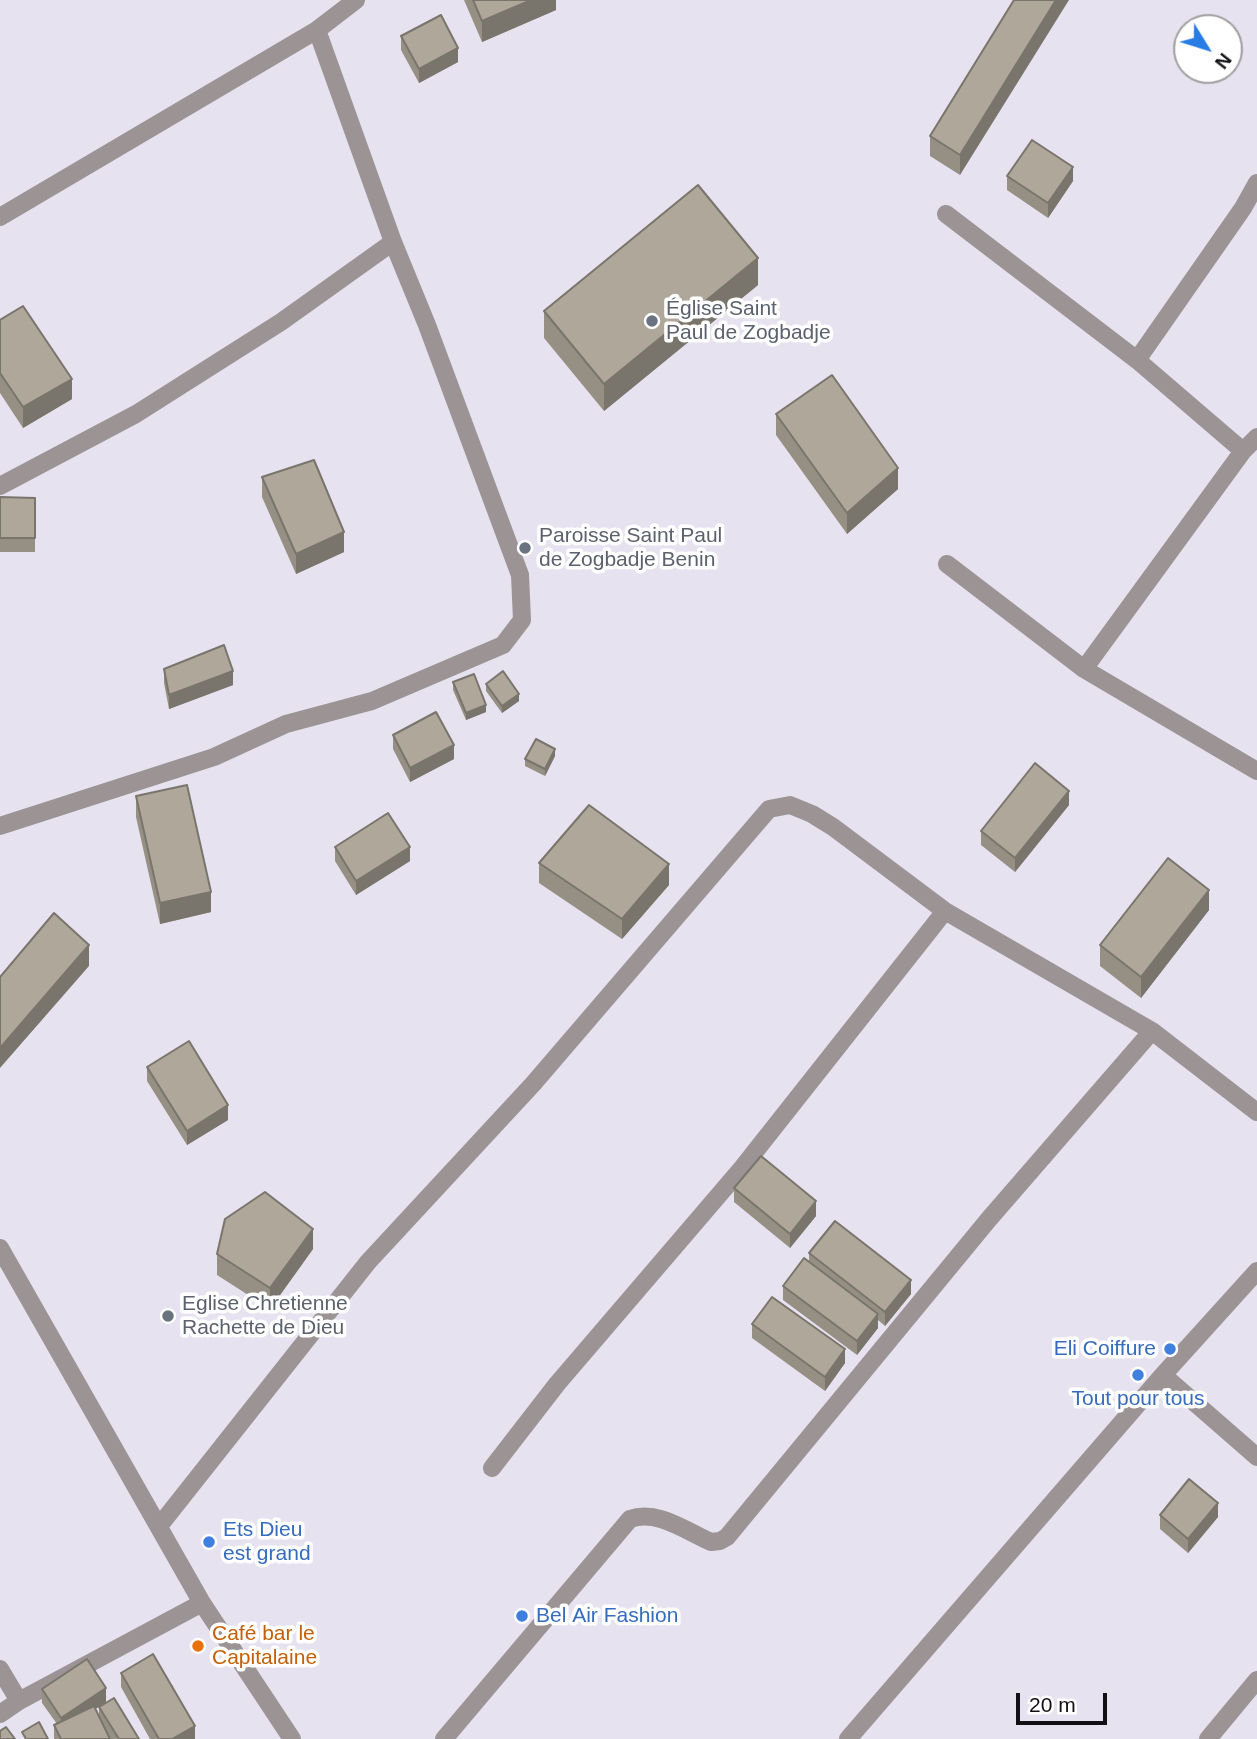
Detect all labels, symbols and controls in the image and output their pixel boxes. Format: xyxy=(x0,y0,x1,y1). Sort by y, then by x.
north arrow xyxy=(1173,14,1243,84)
text: N xyxy=(1211,49,1236,73)
place label: Église Saint Paul de Zogbadje xyxy=(666,296,831,346)
marker: Église Saint Paul de Zogbadje xyxy=(644,313,660,329)
place label: Paroisse Saint Paul de Zogbadje Benin xyxy=(539,523,722,573)
marker: Paroisse Saint Paul de Zogbadje Benin xyxy=(517,540,533,556)
place label: Eglise Chretienne Rachette de Dieu xyxy=(182,1291,348,1341)
marker: Eglise Chretienne Rachette de Dieu xyxy=(160,1308,176,1324)
place label: Eli Coiffure xyxy=(1054,1336,1156,1362)
marker: Eli Coiffure xyxy=(1162,1341,1178,1357)
marker: Tout pour tous xyxy=(1130,1367,1146,1383)
place label: Tout pour tous xyxy=(1071,1386,1205,1412)
place label: Ets Dieu est grand xyxy=(223,1517,311,1567)
marker: Ets Dieu est grand xyxy=(201,1534,217,1550)
place label: Bel Air Fashion xyxy=(536,1603,678,1629)
marker: Bel Air Fashion xyxy=(514,1608,530,1624)
place label: Café bar le Capitalaine xyxy=(212,1621,317,1671)
marker: Café bar le Capitalaine xyxy=(190,1638,206,1654)
scale bar xyxy=(1019,1680,1110,1724)
text: 20 m xyxy=(1029,1693,1076,1716)

